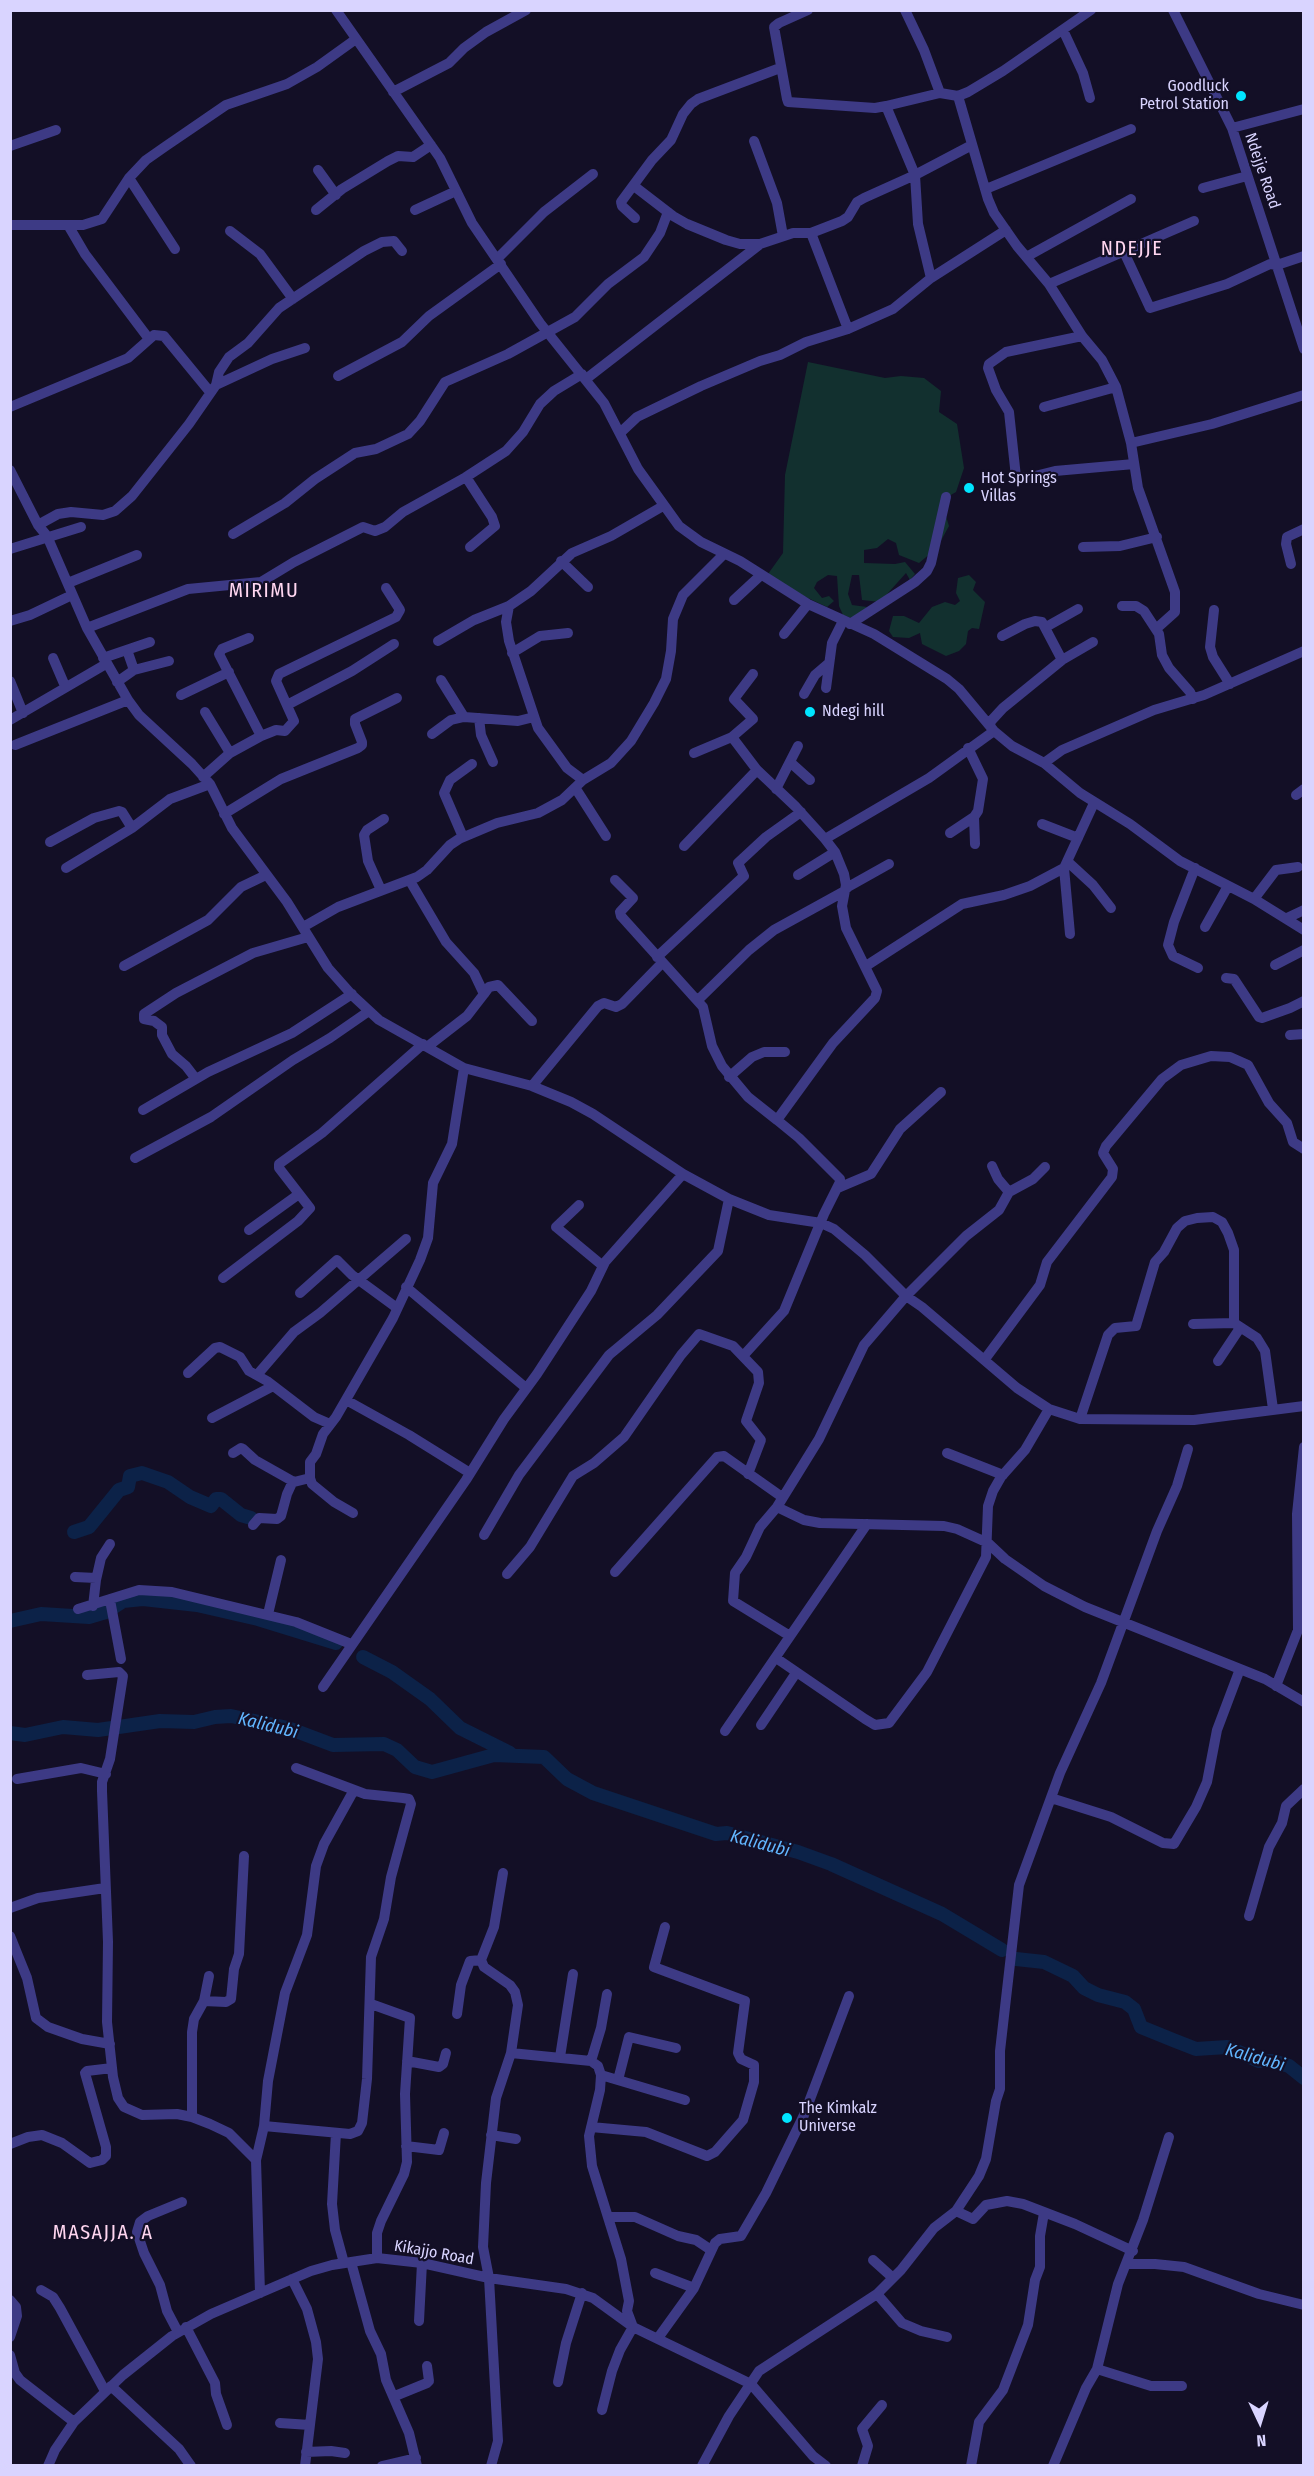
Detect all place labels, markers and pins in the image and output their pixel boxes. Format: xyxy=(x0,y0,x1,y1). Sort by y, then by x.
place label: Goodluck Petrol Station xyxy=(1139,77,1229,115)
marker: Goodluck Petrol Station xyxy=(1234,89,1248,103)
place label: Hot Springs Villas xyxy=(981,469,1057,507)
marker: Hot Springs Villas xyxy=(962,481,976,495)
place label: Ndegi hill xyxy=(822,702,884,722)
marker: Ndegi hill xyxy=(803,705,817,719)
place label: The Kimkalz Universe xyxy=(799,2099,877,2137)
marker: The Kimkalz Universe xyxy=(780,2111,794,2125)

